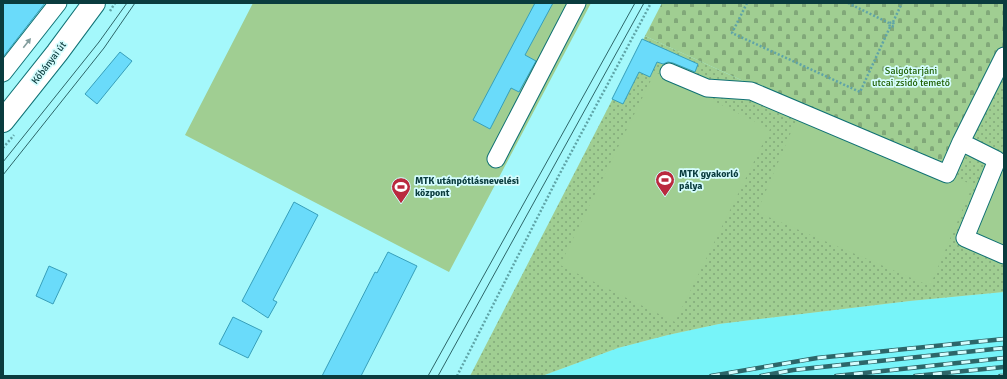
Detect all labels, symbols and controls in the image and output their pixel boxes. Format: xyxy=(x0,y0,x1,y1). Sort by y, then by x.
one-way arrow xyxy=(23,37,31,48)
street label: Kőbányai út xyxy=(29,39,69,87)
park label: Salgótarjáni utcai zsidó temető xyxy=(872,65,950,89)
place label: MTK gyakorló pálya xyxy=(679,168,739,192)
sports icon: MTK gyakorló pálya xyxy=(654,169,676,197)
place label: MTK utánpótlásnevelési központ xyxy=(415,175,519,199)
sports icon: MTK utánpótlásnevelési központ xyxy=(390,176,412,204)

